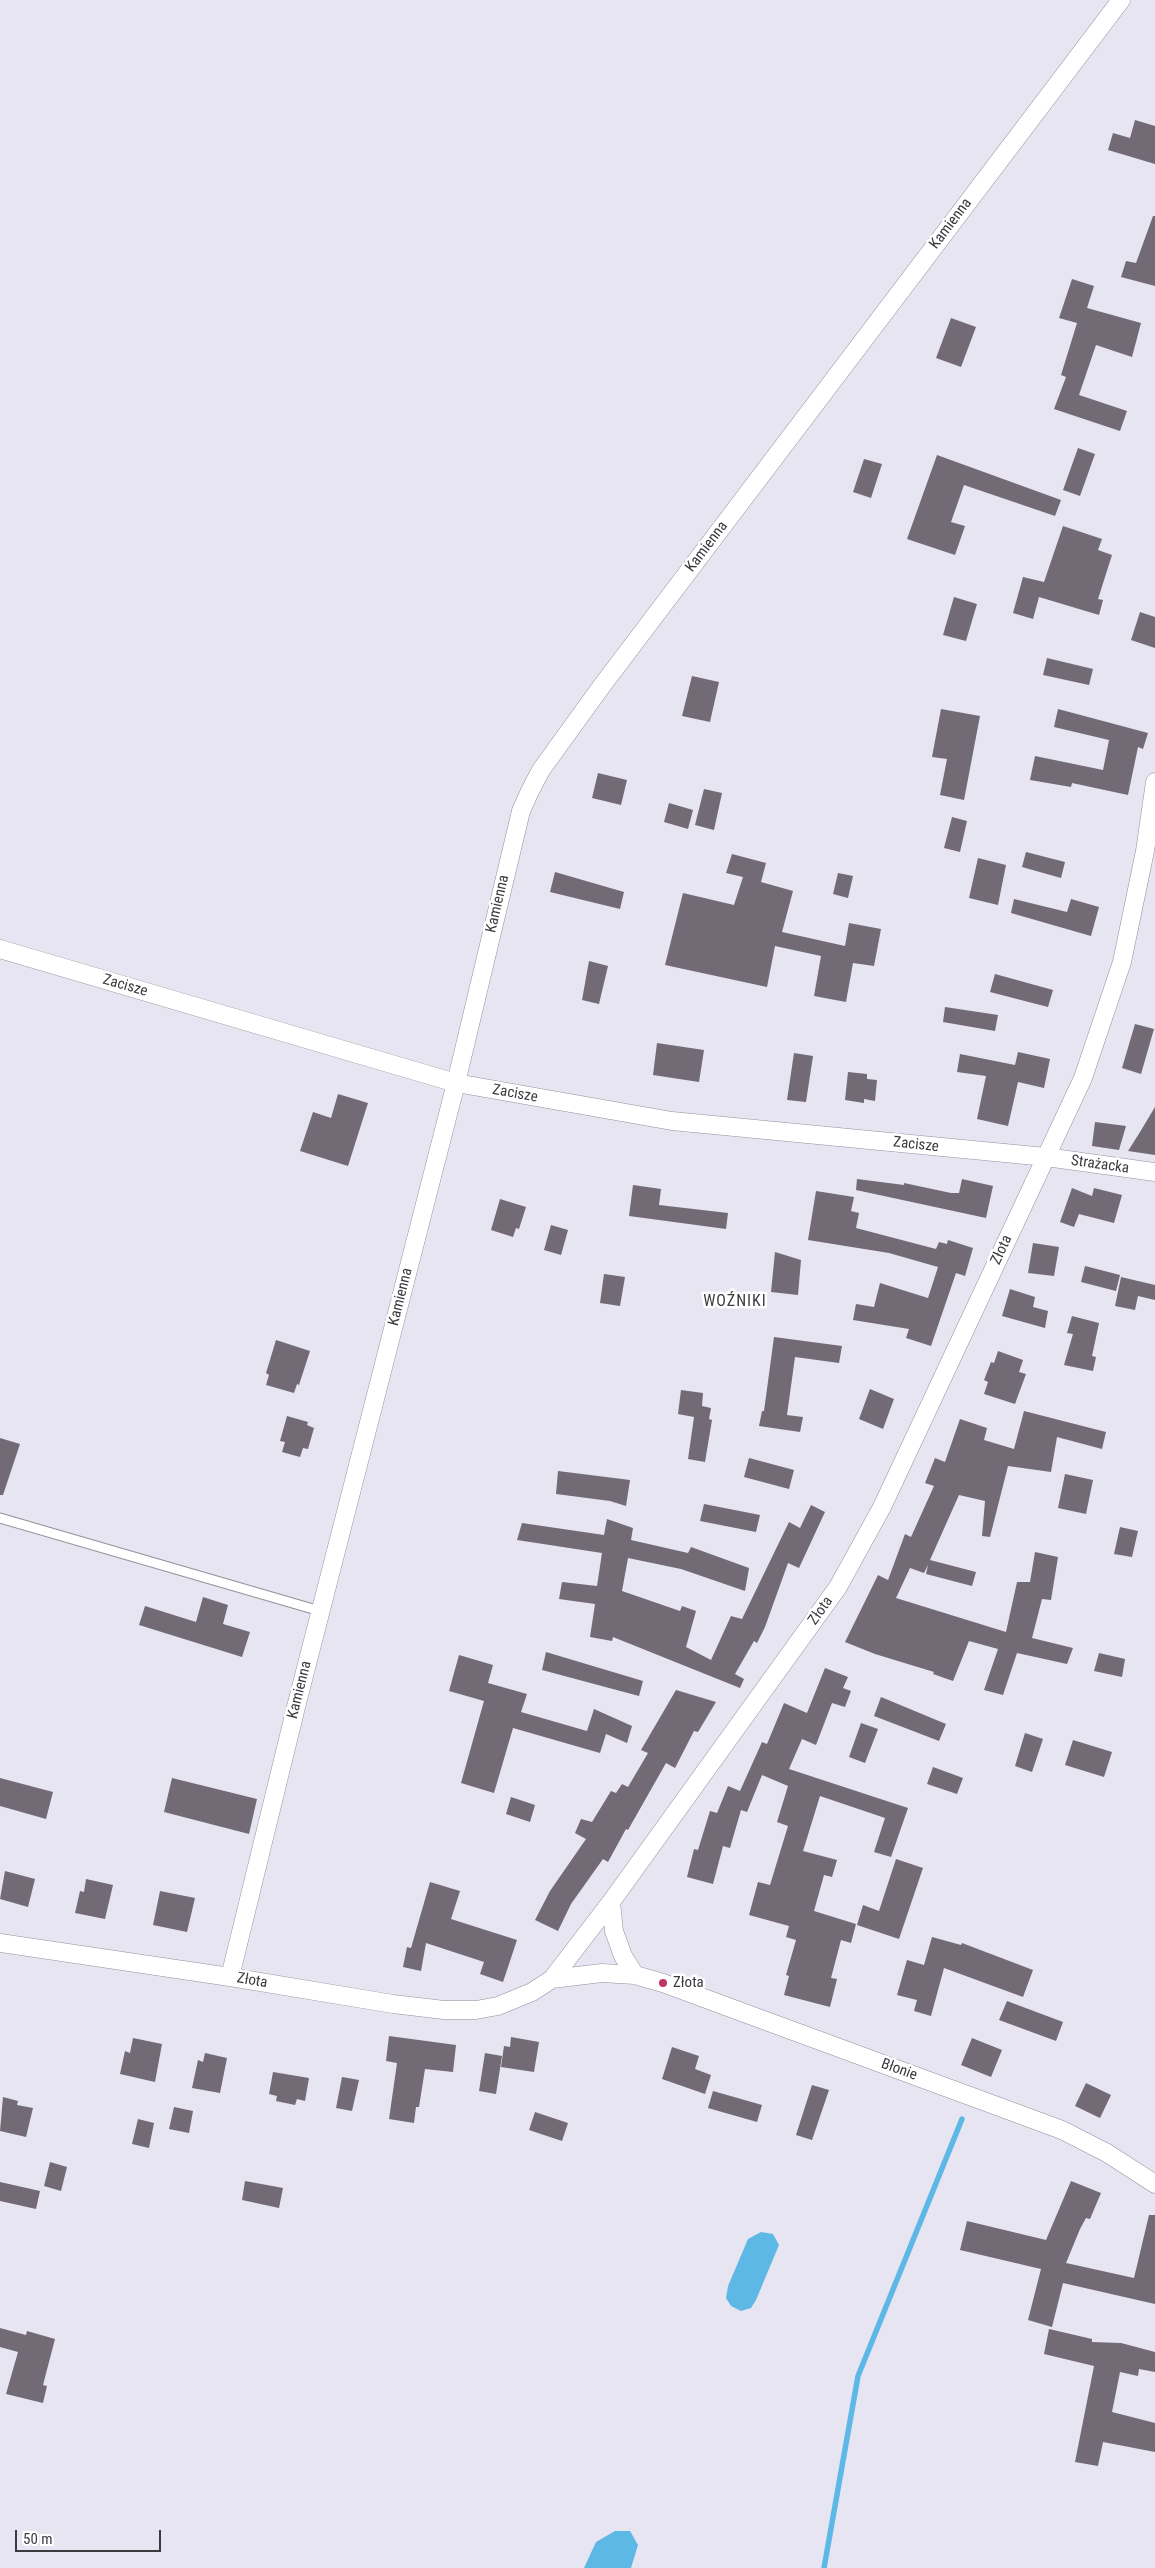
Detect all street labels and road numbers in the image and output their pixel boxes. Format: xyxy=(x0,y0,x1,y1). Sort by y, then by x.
street label: Kamienna xyxy=(926,195,976,253)
street label: Kamienna xyxy=(682,518,732,576)
street label: Kamienna xyxy=(483,873,513,935)
street label: Zacisze xyxy=(101,971,149,1001)
street label: Zacisze xyxy=(491,1081,539,1107)
street label: Zacisze xyxy=(892,1134,940,1156)
street label: Strażacka xyxy=(1070,1152,1130,1178)
street label: Złota xyxy=(987,1232,1017,1268)
street label: Kamienna xyxy=(385,1266,417,1328)
street label: Złota xyxy=(805,1593,837,1629)
street label: Kamienna xyxy=(284,1659,316,1721)
street label: Złota xyxy=(235,1969,269,1993)
street label: Błonie xyxy=(878,2055,920,2085)

